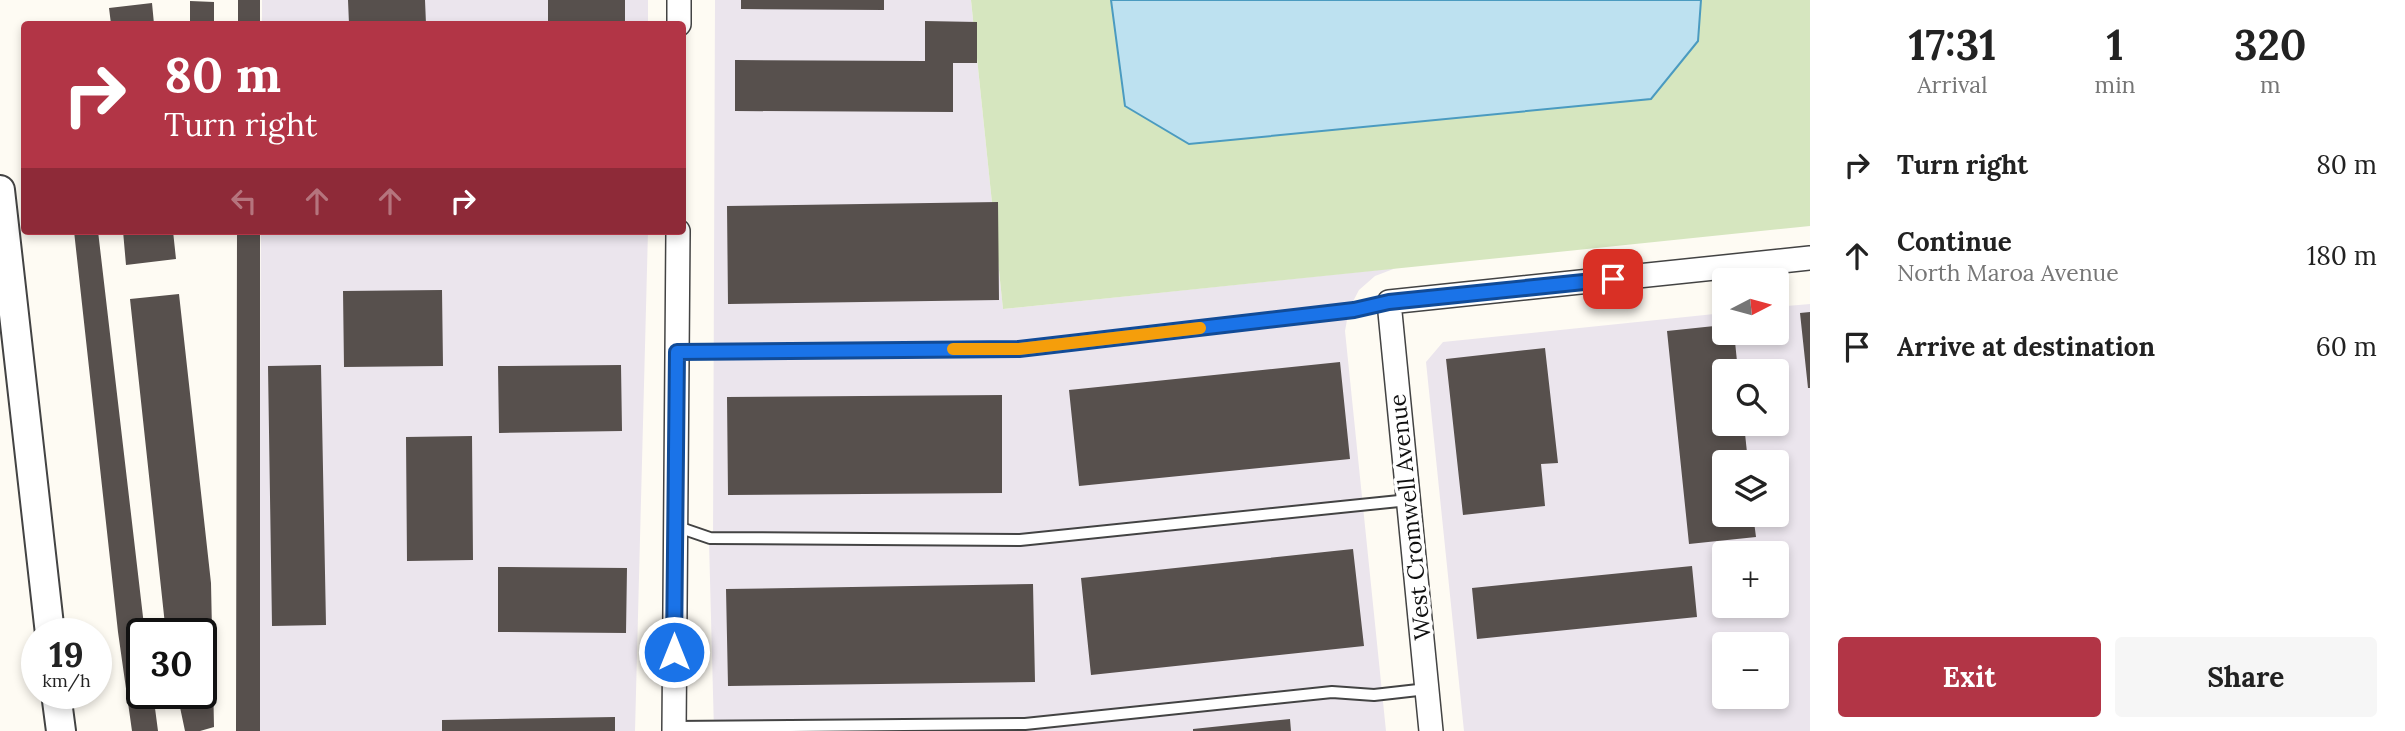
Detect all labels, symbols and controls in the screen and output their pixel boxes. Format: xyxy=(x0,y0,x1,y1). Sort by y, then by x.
text: 17:31 xyxy=(1908,18,1996,72)
text: 1 xyxy=(2107,18,2124,72)
text: 320 xyxy=(2234,18,2307,72)
text: 80 m xyxy=(164,43,281,105)
icon: right xyxy=(49,49,140,140)
text: Arrival xyxy=(1917,70,1987,99)
text: min xyxy=(2095,70,2136,99)
text: m xyxy=(2260,70,2281,99)
text: Turn right xyxy=(164,104,317,145)
icon: right xyxy=(1838,146,1876,184)
text: Turn right xyxy=(1897,148,2028,181)
text: 80 m xyxy=(2316,148,2377,181)
icon: left xyxy=(225,182,263,220)
icon: ahead xyxy=(298,182,336,220)
icon: ahead xyxy=(371,182,409,220)
icon: right xyxy=(444,182,482,220)
text: Continue xyxy=(1897,225,2012,258)
icon: ahead xyxy=(1838,237,1876,275)
text: 180 m xyxy=(2307,239,2377,272)
pin xyxy=(1583,249,1643,309)
text: North Maroa Avenue xyxy=(1897,258,2119,287)
icon: arrive xyxy=(1594,260,1632,298)
north arrow xyxy=(1712,268,1788,345)
map controls xyxy=(1712,268,1789,709)
icon: arrive xyxy=(1838,328,1876,366)
text: Arrive at destination xyxy=(1897,330,2155,363)
text: 60 m xyxy=(2316,330,2377,363)
button: search xyxy=(1712,359,1789,436)
street label: West Cromwell Avenue xyxy=(1382,393,1437,641)
button: layers xyxy=(1712,450,1789,527)
button: + xyxy=(1712,541,1789,618)
position arrow xyxy=(637,615,711,689)
speed limit sign: 30 xyxy=(126,618,217,709)
text: 19 xyxy=(49,632,84,677)
button: − xyxy=(1712,632,1789,709)
button: Exit xyxy=(1838,637,2101,717)
button: Share xyxy=(2115,637,2377,717)
text: km/h xyxy=(42,669,91,692)

